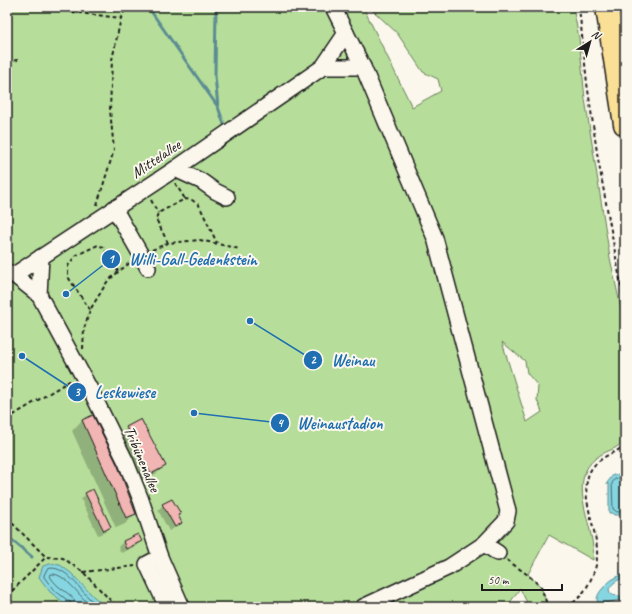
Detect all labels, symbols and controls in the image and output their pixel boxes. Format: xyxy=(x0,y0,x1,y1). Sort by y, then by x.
north arrow xyxy=(570,22,610,62)
text: N xyxy=(589,26,605,43)
street label: Mittelallee xyxy=(127,134,186,183)
callout: Willi-Gall-Gedenkstein xyxy=(101,245,264,274)
text: Willi-Gall-Gedenkstein xyxy=(129,249,258,270)
text: 1 xyxy=(108,251,115,267)
callout: Weinau xyxy=(303,346,382,375)
text: Weinau xyxy=(332,350,376,371)
text: 2 xyxy=(310,352,317,368)
callout: Leskewiese xyxy=(67,377,163,406)
text: Leskewiese xyxy=(95,382,156,403)
text: 3 xyxy=(74,384,81,400)
callout: Weinaustadion xyxy=(270,408,391,437)
text: Weinaustadion xyxy=(297,413,384,434)
text: 4 xyxy=(277,415,284,431)
street label: Tribünenallee xyxy=(119,423,166,497)
scale bar xyxy=(482,566,562,592)
text: 50 m xyxy=(488,572,510,588)

